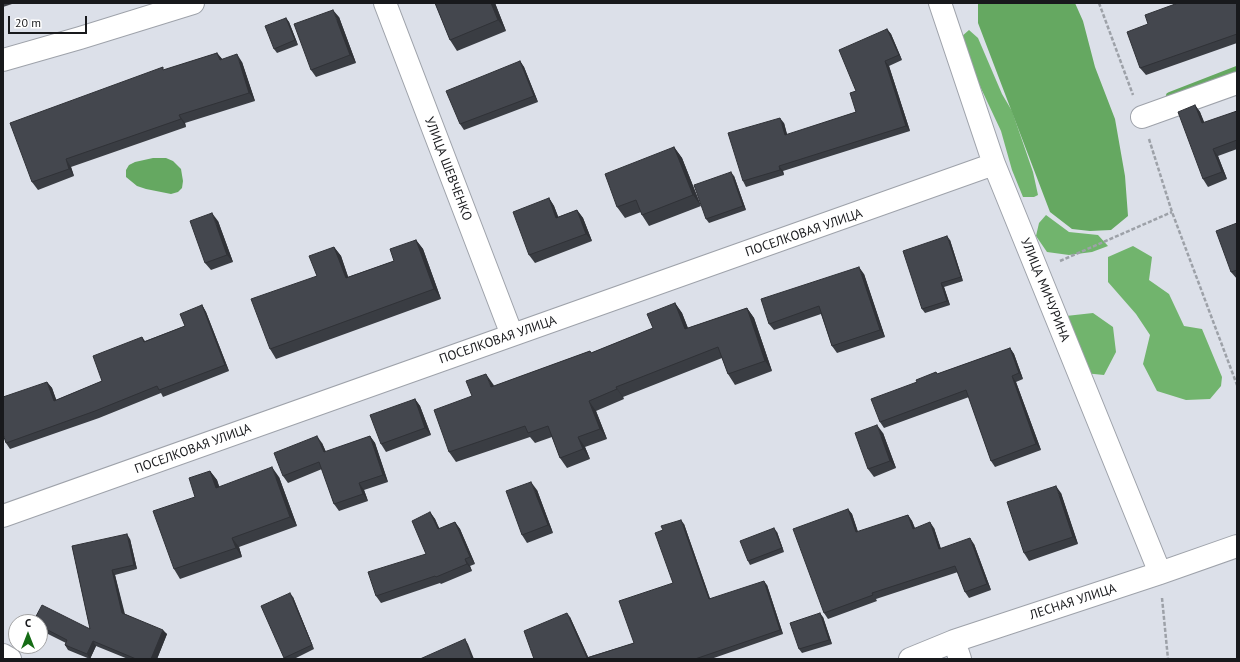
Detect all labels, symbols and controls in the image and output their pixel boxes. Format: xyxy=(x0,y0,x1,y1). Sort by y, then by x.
scale bar xyxy=(10,8,89,34)
text: 20 m xyxy=(15,15,41,30)
street label: УЛИЦА ШЕВЧЕНКО xyxy=(421,115,475,223)
street label: ПОСЕЛКОВАЯ УЛИЦА xyxy=(743,206,865,260)
street label: УЛИЦА МИЧУРИНА xyxy=(1017,236,1073,344)
street label: ПОСЕЛКОВАЯ УЛИЦА xyxy=(437,313,559,367)
street label: ПОСЕЛКОВАЯ УЛИЦА xyxy=(133,421,253,477)
street label: ЛЕСНАЯ УЛИЦА xyxy=(1028,581,1118,623)
north arrow xyxy=(8,614,48,654)
text: С xyxy=(25,616,31,630)

